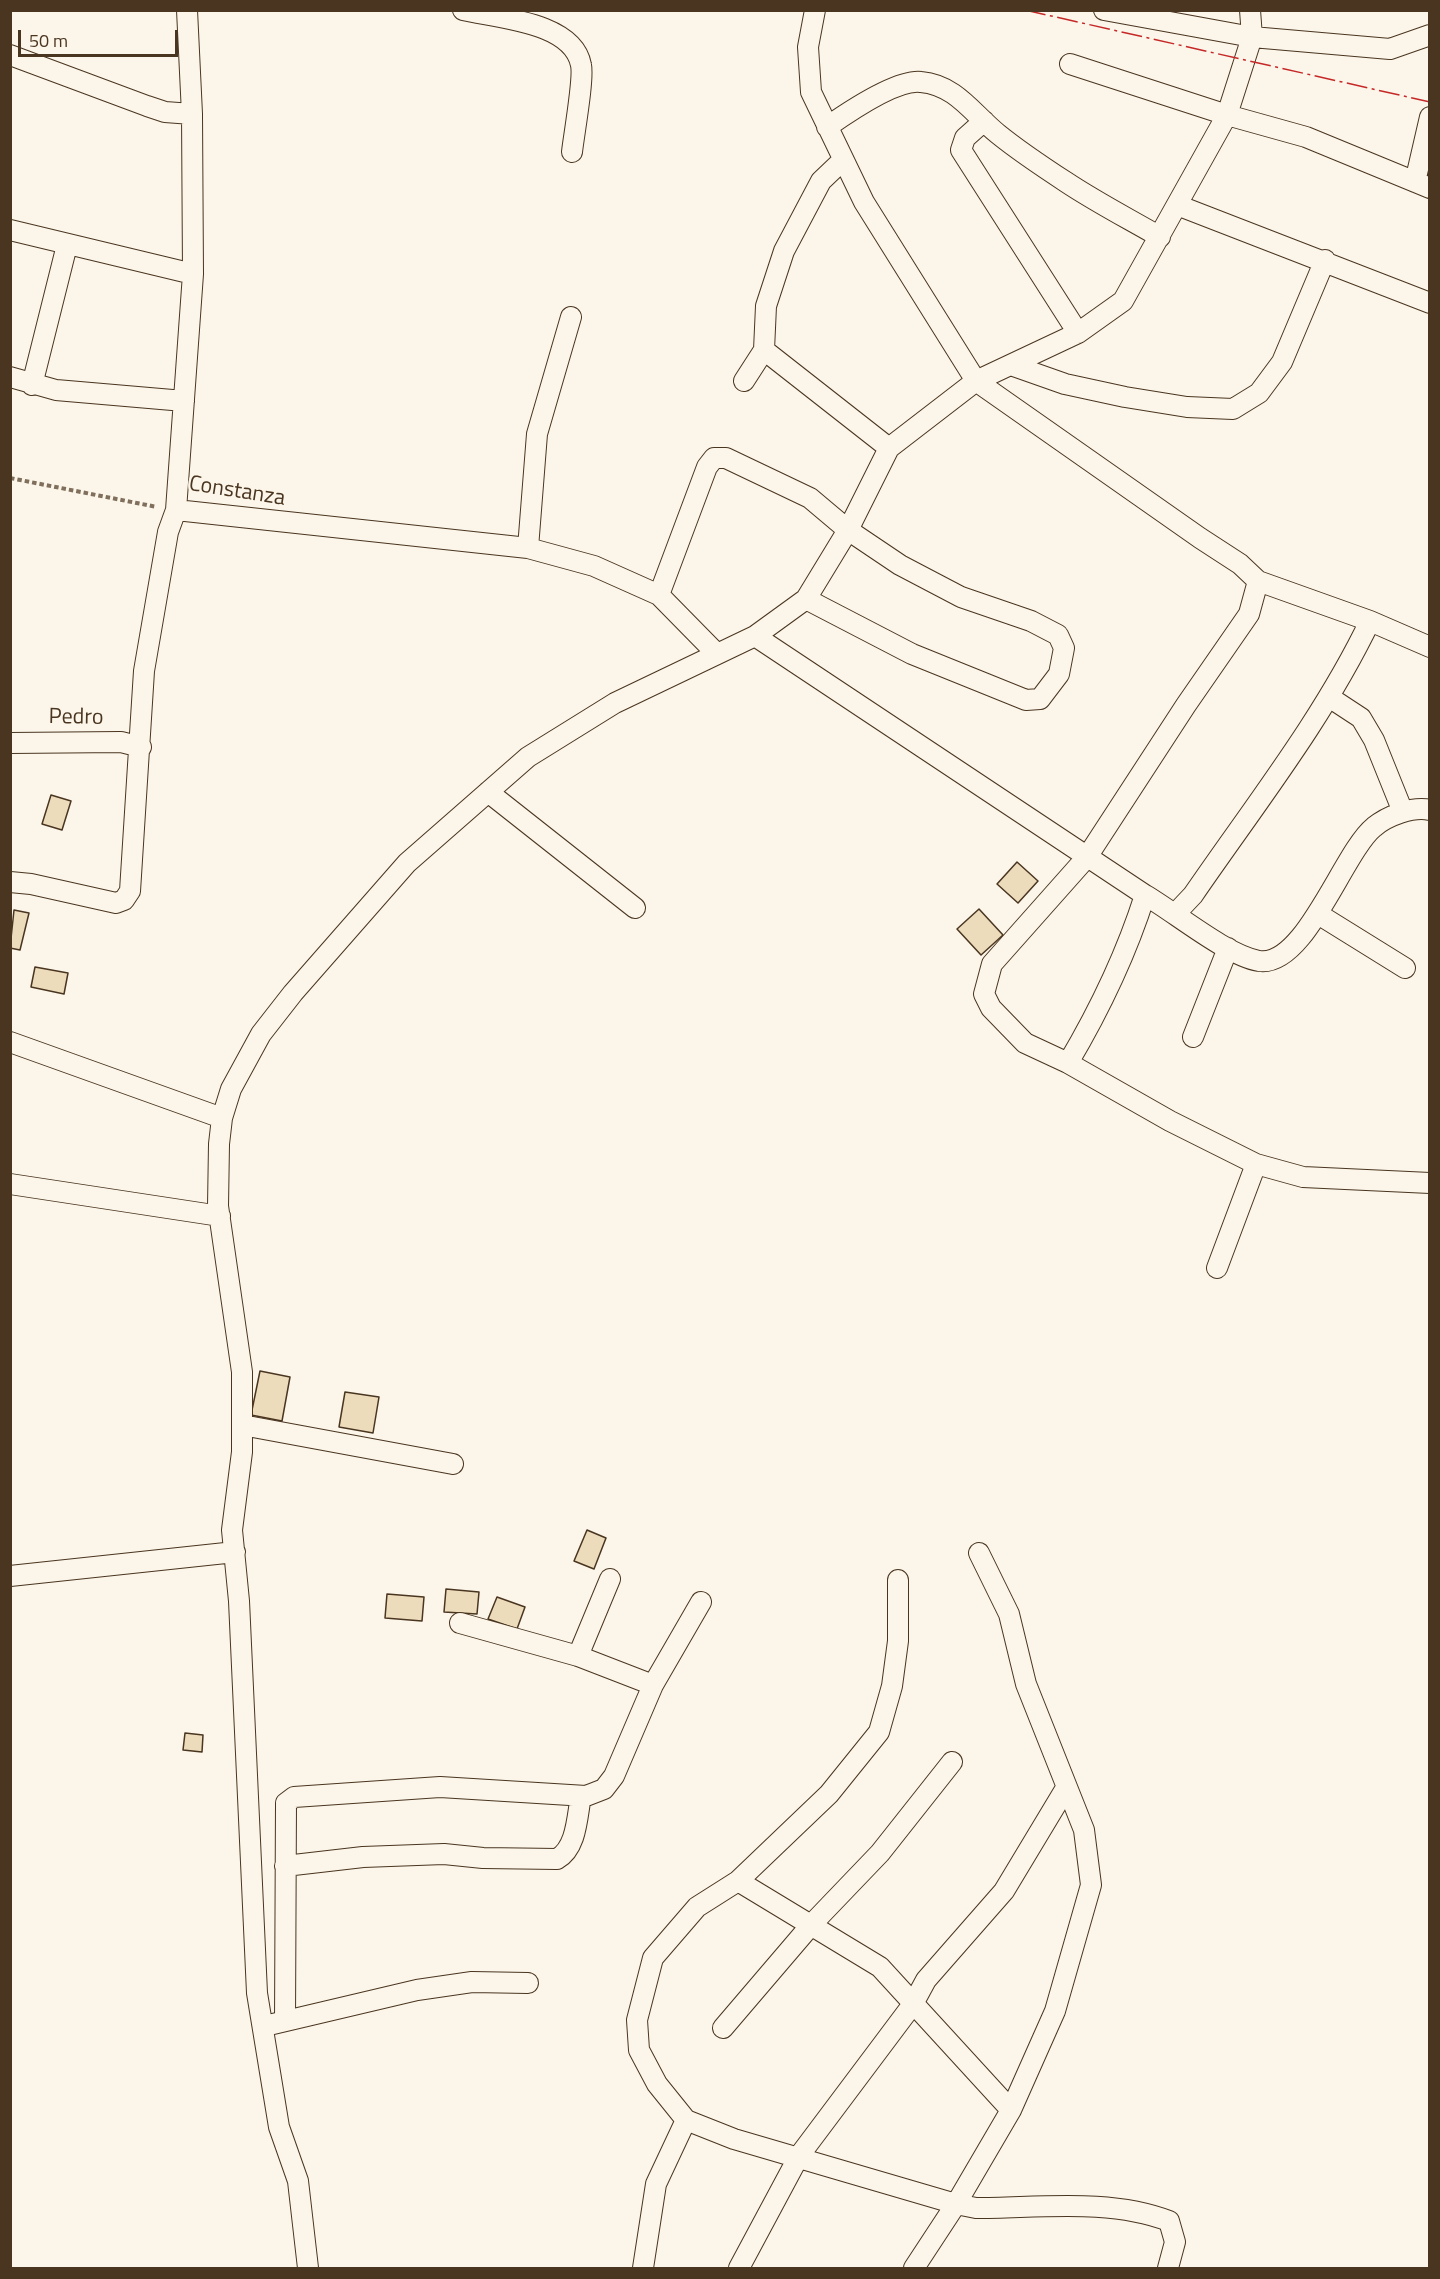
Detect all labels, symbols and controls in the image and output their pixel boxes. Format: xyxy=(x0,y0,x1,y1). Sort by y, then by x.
scale bar xyxy=(21,18,182,56)
text: 50 m xyxy=(29,27,68,54)
street label: Constanza xyxy=(187,471,287,513)
street label: Pedro xyxy=(48,704,104,732)

